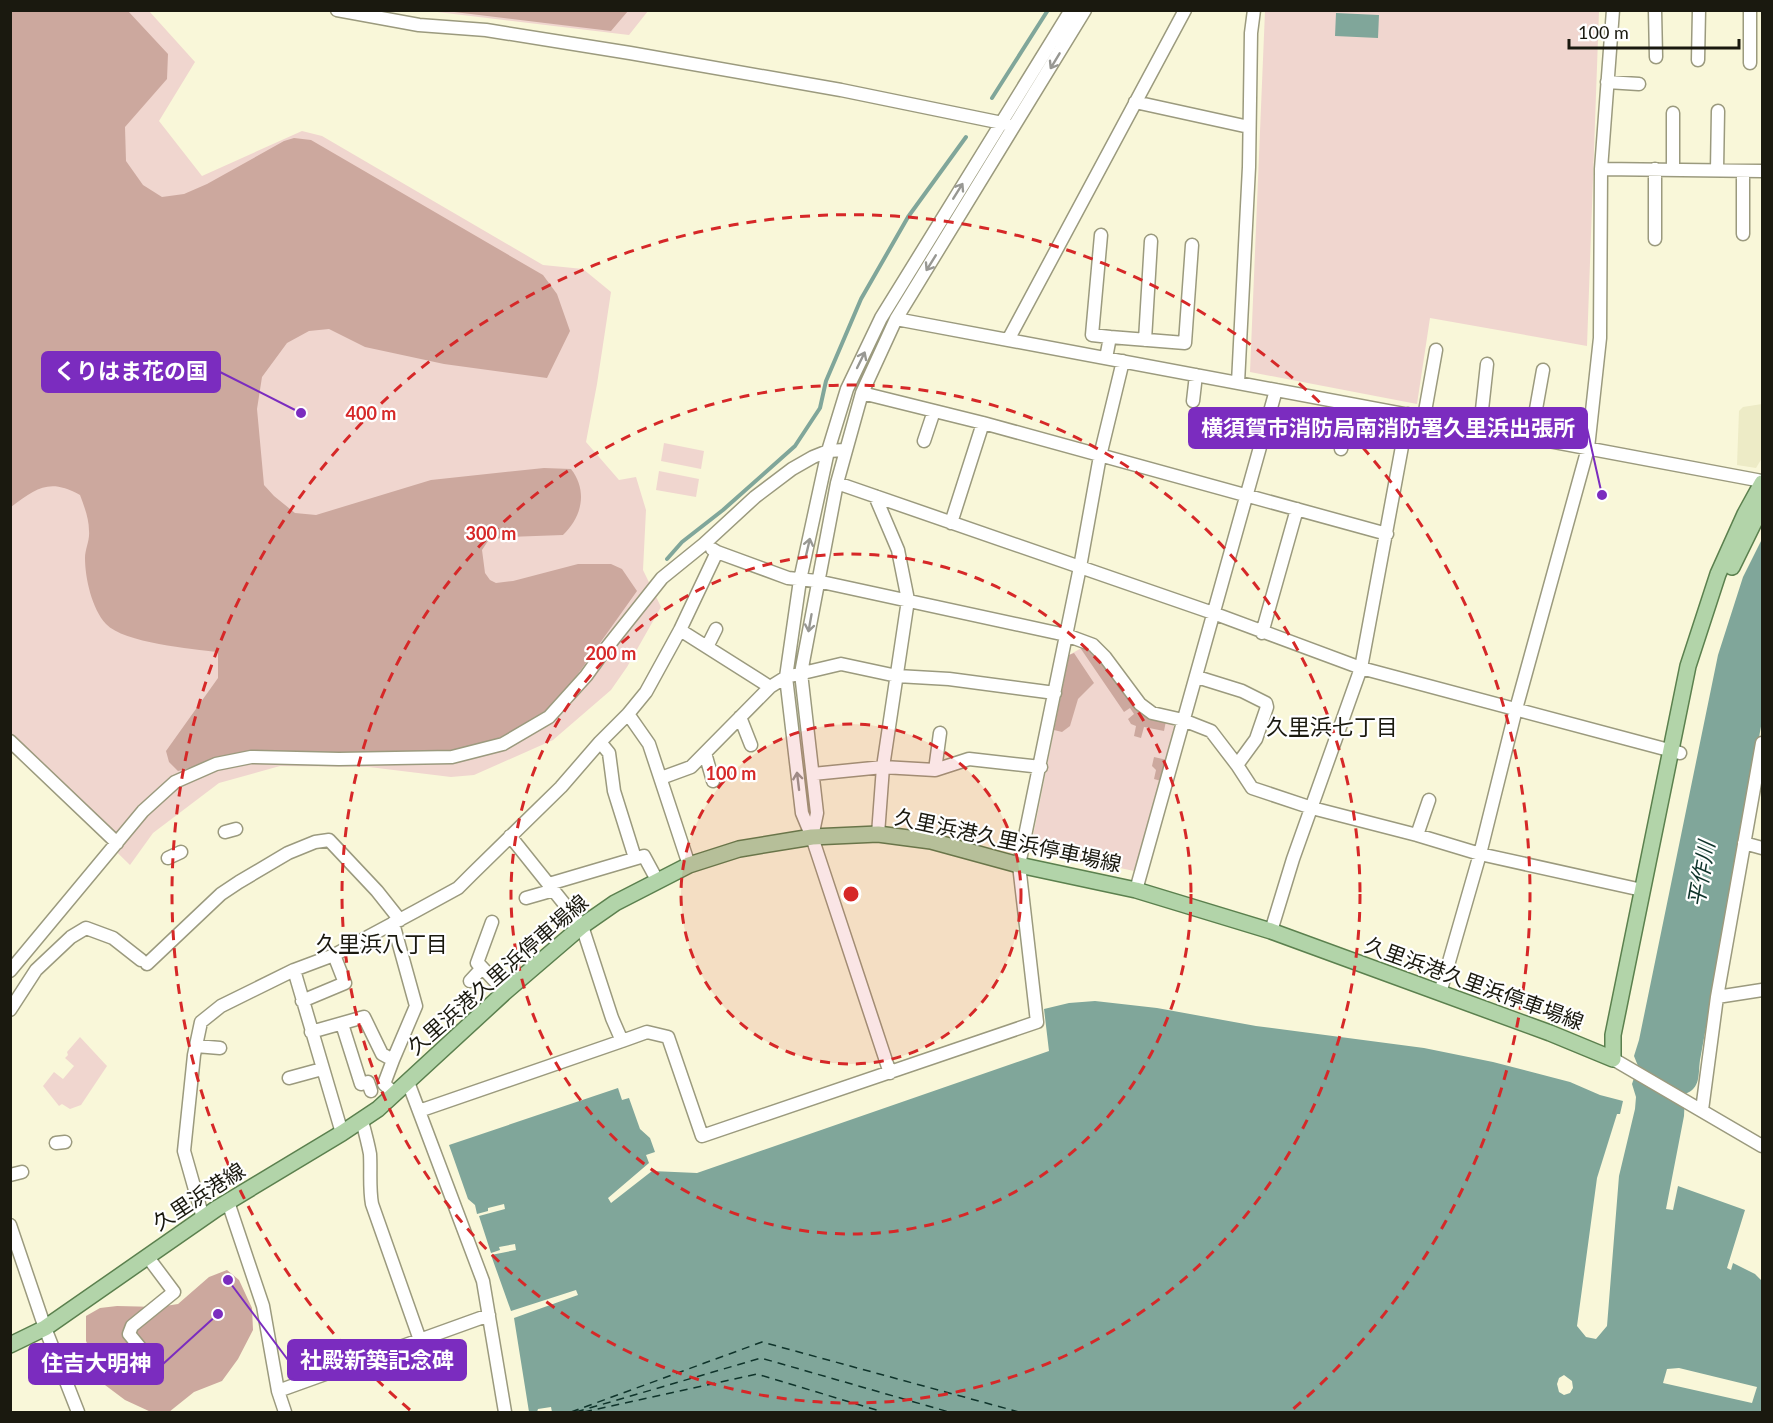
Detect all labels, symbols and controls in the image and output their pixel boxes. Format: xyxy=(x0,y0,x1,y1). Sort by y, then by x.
scale bar xyxy=(1569,12,1738,50)
text: 100 m xyxy=(1578,21,1629,43)
one-way arrow xyxy=(1049,52,1061,69)
one-way arrow xyxy=(953,183,965,200)
one-way arrow xyxy=(925,254,937,270)
one-way arrow xyxy=(855,351,867,369)
callout: くりはま花の国 xyxy=(42,352,220,392)
text: くりはま花の国 xyxy=(54,357,208,384)
text: 400 m xyxy=(346,402,396,424)
callout: 横須賀市消防局南消防署久里浜出張所 xyxy=(1189,408,1587,448)
text: 横須賀市消防局南消防署久里浜出張所 xyxy=(1201,414,1575,441)
text: 300 m xyxy=(466,522,516,544)
one-way arrow xyxy=(802,537,814,556)
one-way arrow xyxy=(804,613,815,632)
text: 200 m xyxy=(586,642,636,664)
district label: 久里浜七丁目 xyxy=(1266,713,1398,740)
text: 100 m xyxy=(706,762,756,784)
one-way arrow xyxy=(792,772,803,791)
street label: 久里浜港久里浜停車場線 xyxy=(893,803,1124,876)
water label: 平作川 xyxy=(1681,837,1720,909)
centre of rings xyxy=(841,884,861,904)
street label: 久里浜港久里浜停車場線 xyxy=(402,889,592,1059)
district label: 久里浜八丁目 xyxy=(316,930,448,957)
street label: 久里浜港久里浜停車場線 xyxy=(1362,931,1587,1034)
street label: 久里浜港線 xyxy=(147,1157,249,1235)
callout: 社殿新築記念碑 xyxy=(288,1340,466,1380)
callout: 住吉大明神 xyxy=(29,1344,163,1384)
text: 社殿新築記念碑 xyxy=(300,1346,454,1373)
text: 住吉大明神 xyxy=(41,1349,151,1376)

